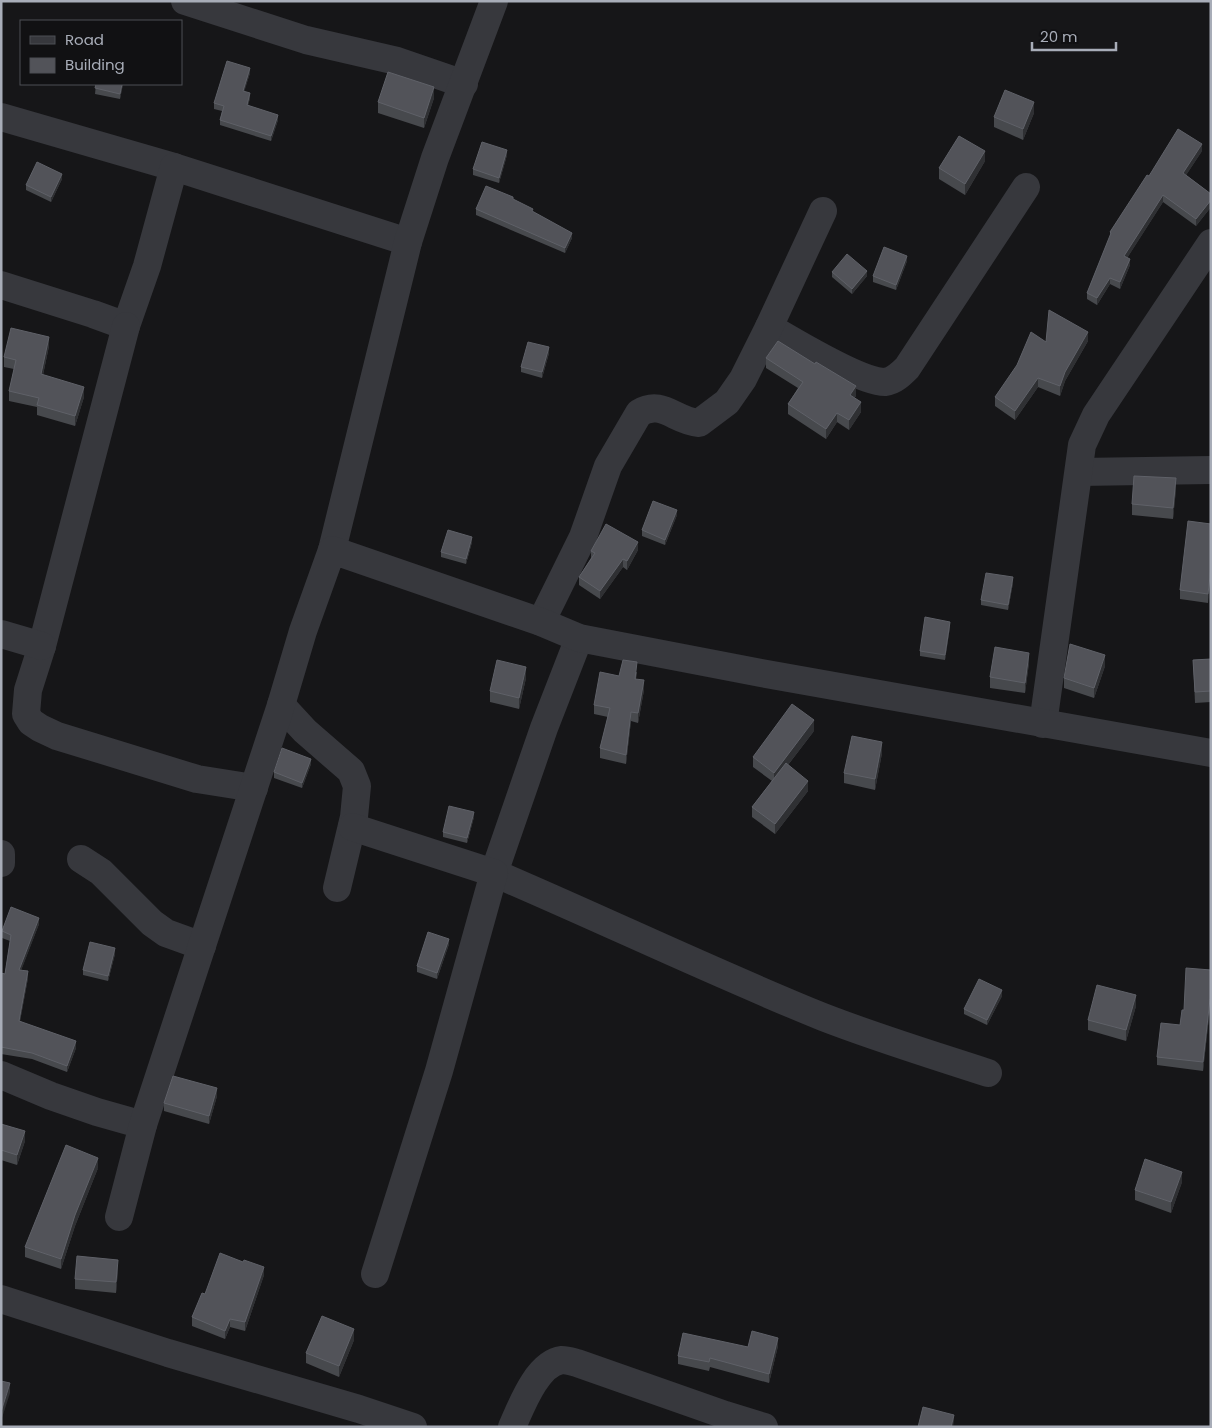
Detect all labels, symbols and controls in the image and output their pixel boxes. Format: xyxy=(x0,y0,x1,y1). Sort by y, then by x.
legend xyxy=(20,20,182,85)
scale bar xyxy=(1032,20,1116,52)
text: 20 m xyxy=(1040,26,1078,47)
text: Road xyxy=(65,29,104,50)
text: Building xyxy=(65,54,125,75)

